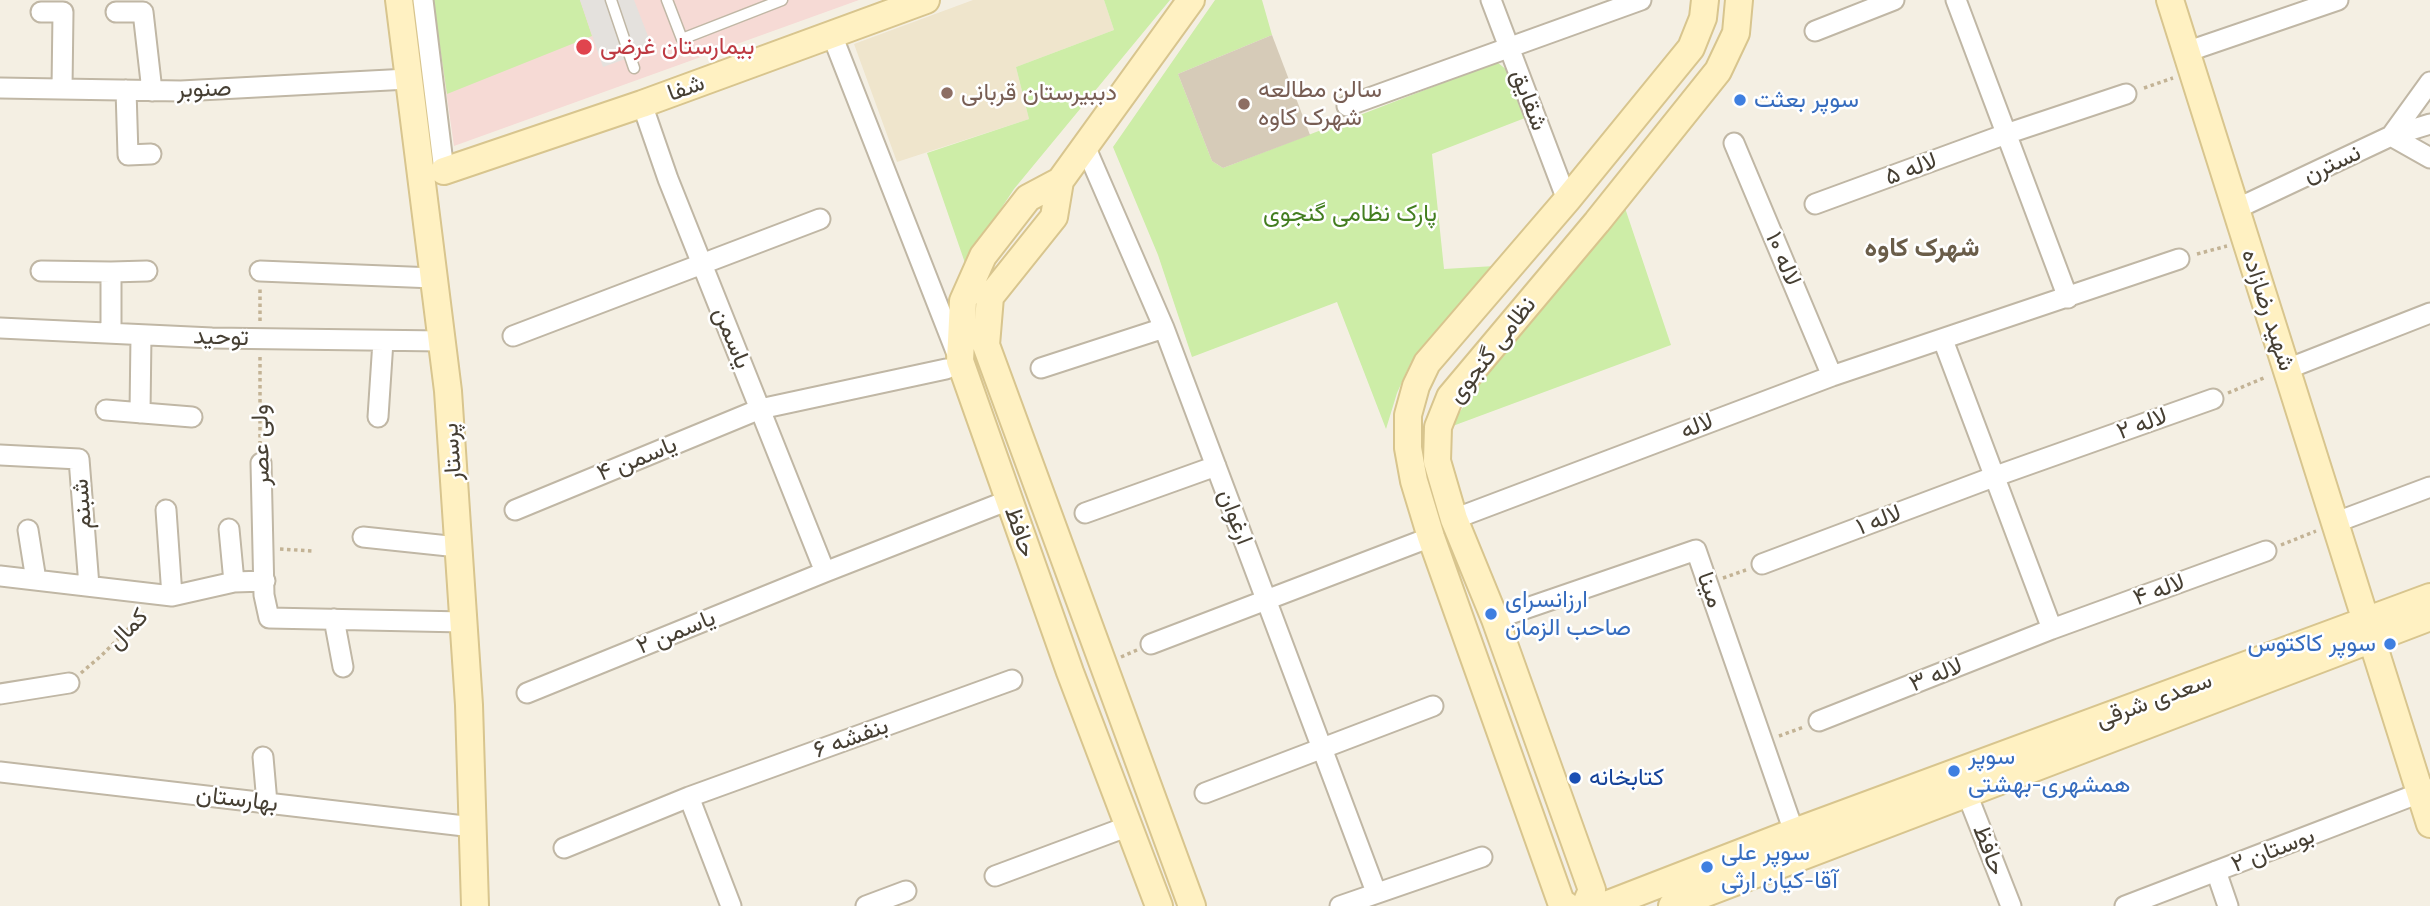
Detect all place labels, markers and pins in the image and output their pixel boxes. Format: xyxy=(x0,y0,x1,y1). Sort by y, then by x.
place label: بیمارستان غرضی xyxy=(600,33,754,61)
marker: بیمارستان غرضی xyxy=(574,37,594,57)
place label: سالن مطالعه شهرک کاوه xyxy=(1258,76,1382,132)
place label: دببیرستان قربانی xyxy=(961,79,1117,107)
marker: دببیرستان قربانی xyxy=(939,85,955,101)
place label: سوپر بعثت xyxy=(1754,86,1859,114)
marker: سوپر بعثت xyxy=(1732,92,1748,108)
marker: سالن مطالعه شهرک کاوه xyxy=(1236,96,1252,112)
place label: ارزانسرای صاحب الزمان xyxy=(1505,586,1631,642)
marker: ارزانسرای صاحب الزمان xyxy=(1483,606,1499,622)
place label: سوپر کاکتوس xyxy=(2247,630,2376,658)
marker: سوپر کاکتوس xyxy=(2382,636,2398,652)
place label: سوپر همشهری-بهشتی xyxy=(1968,743,2130,799)
marker: سوپر همشهری-بهشتی xyxy=(1946,763,1962,779)
place label: کتابخانه xyxy=(1589,764,1664,792)
marker: کتابخانه xyxy=(1567,770,1583,786)
place label: سوپر علی آقا-کیان ارثی xyxy=(1721,839,1838,895)
marker: سوپر علی آقا-کیان ارثی xyxy=(1699,859,1715,875)

